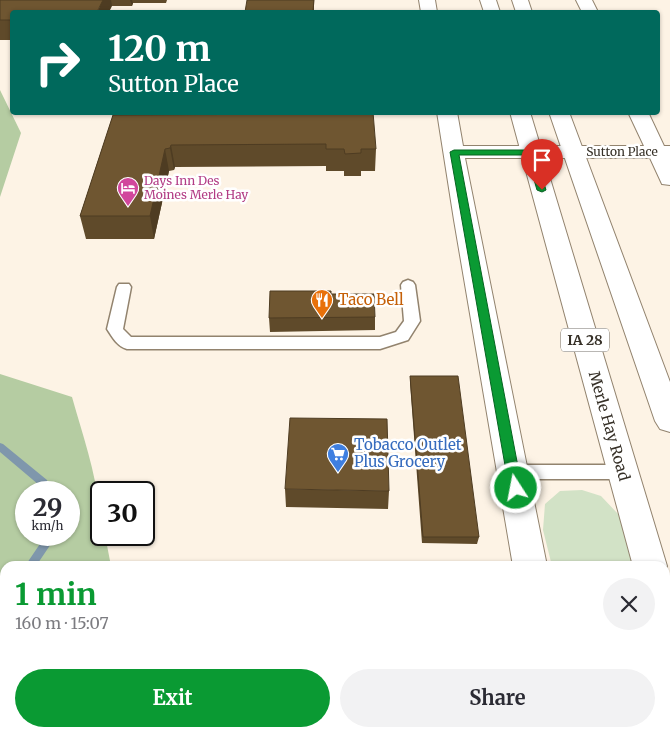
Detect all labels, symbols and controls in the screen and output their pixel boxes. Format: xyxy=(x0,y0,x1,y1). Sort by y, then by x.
text: 120 m xyxy=(108,27,211,71)
icon: right xyxy=(25,30,90,95)
text: Sutton Place xyxy=(108,70,239,98)
pin xyxy=(521,139,563,190)
street label: Sutton Place xyxy=(586,144,658,159)
icon: arrive xyxy=(528,146,556,174)
place label: Days Inn Des Moines Merle Hay xyxy=(144,173,248,202)
hotel icon: Days Inn Des Moines Merle Hay xyxy=(116,176,140,207)
restaurant icon: Taco Bell xyxy=(310,288,334,319)
place label: Taco Bell xyxy=(338,290,404,309)
road number: IA 28 xyxy=(561,328,609,352)
street label: Merle Hay Road xyxy=(585,369,634,483)
place label: Tobacco Outlet Plus Grocery xyxy=(354,435,462,471)
supermarket icon: Tobacco Outlet Plus Grocery xyxy=(326,442,350,473)
position arrow xyxy=(489,461,541,513)
speed limit sign: 30 xyxy=(90,481,155,546)
text: 29 xyxy=(33,491,62,523)
text: km/h xyxy=(32,518,63,533)
text: 1 min xyxy=(15,575,97,613)
button: close xyxy=(603,578,655,630)
text: 160 m · 15:07 xyxy=(15,613,109,633)
button: Exit xyxy=(15,669,330,727)
button: Share xyxy=(340,669,655,727)

